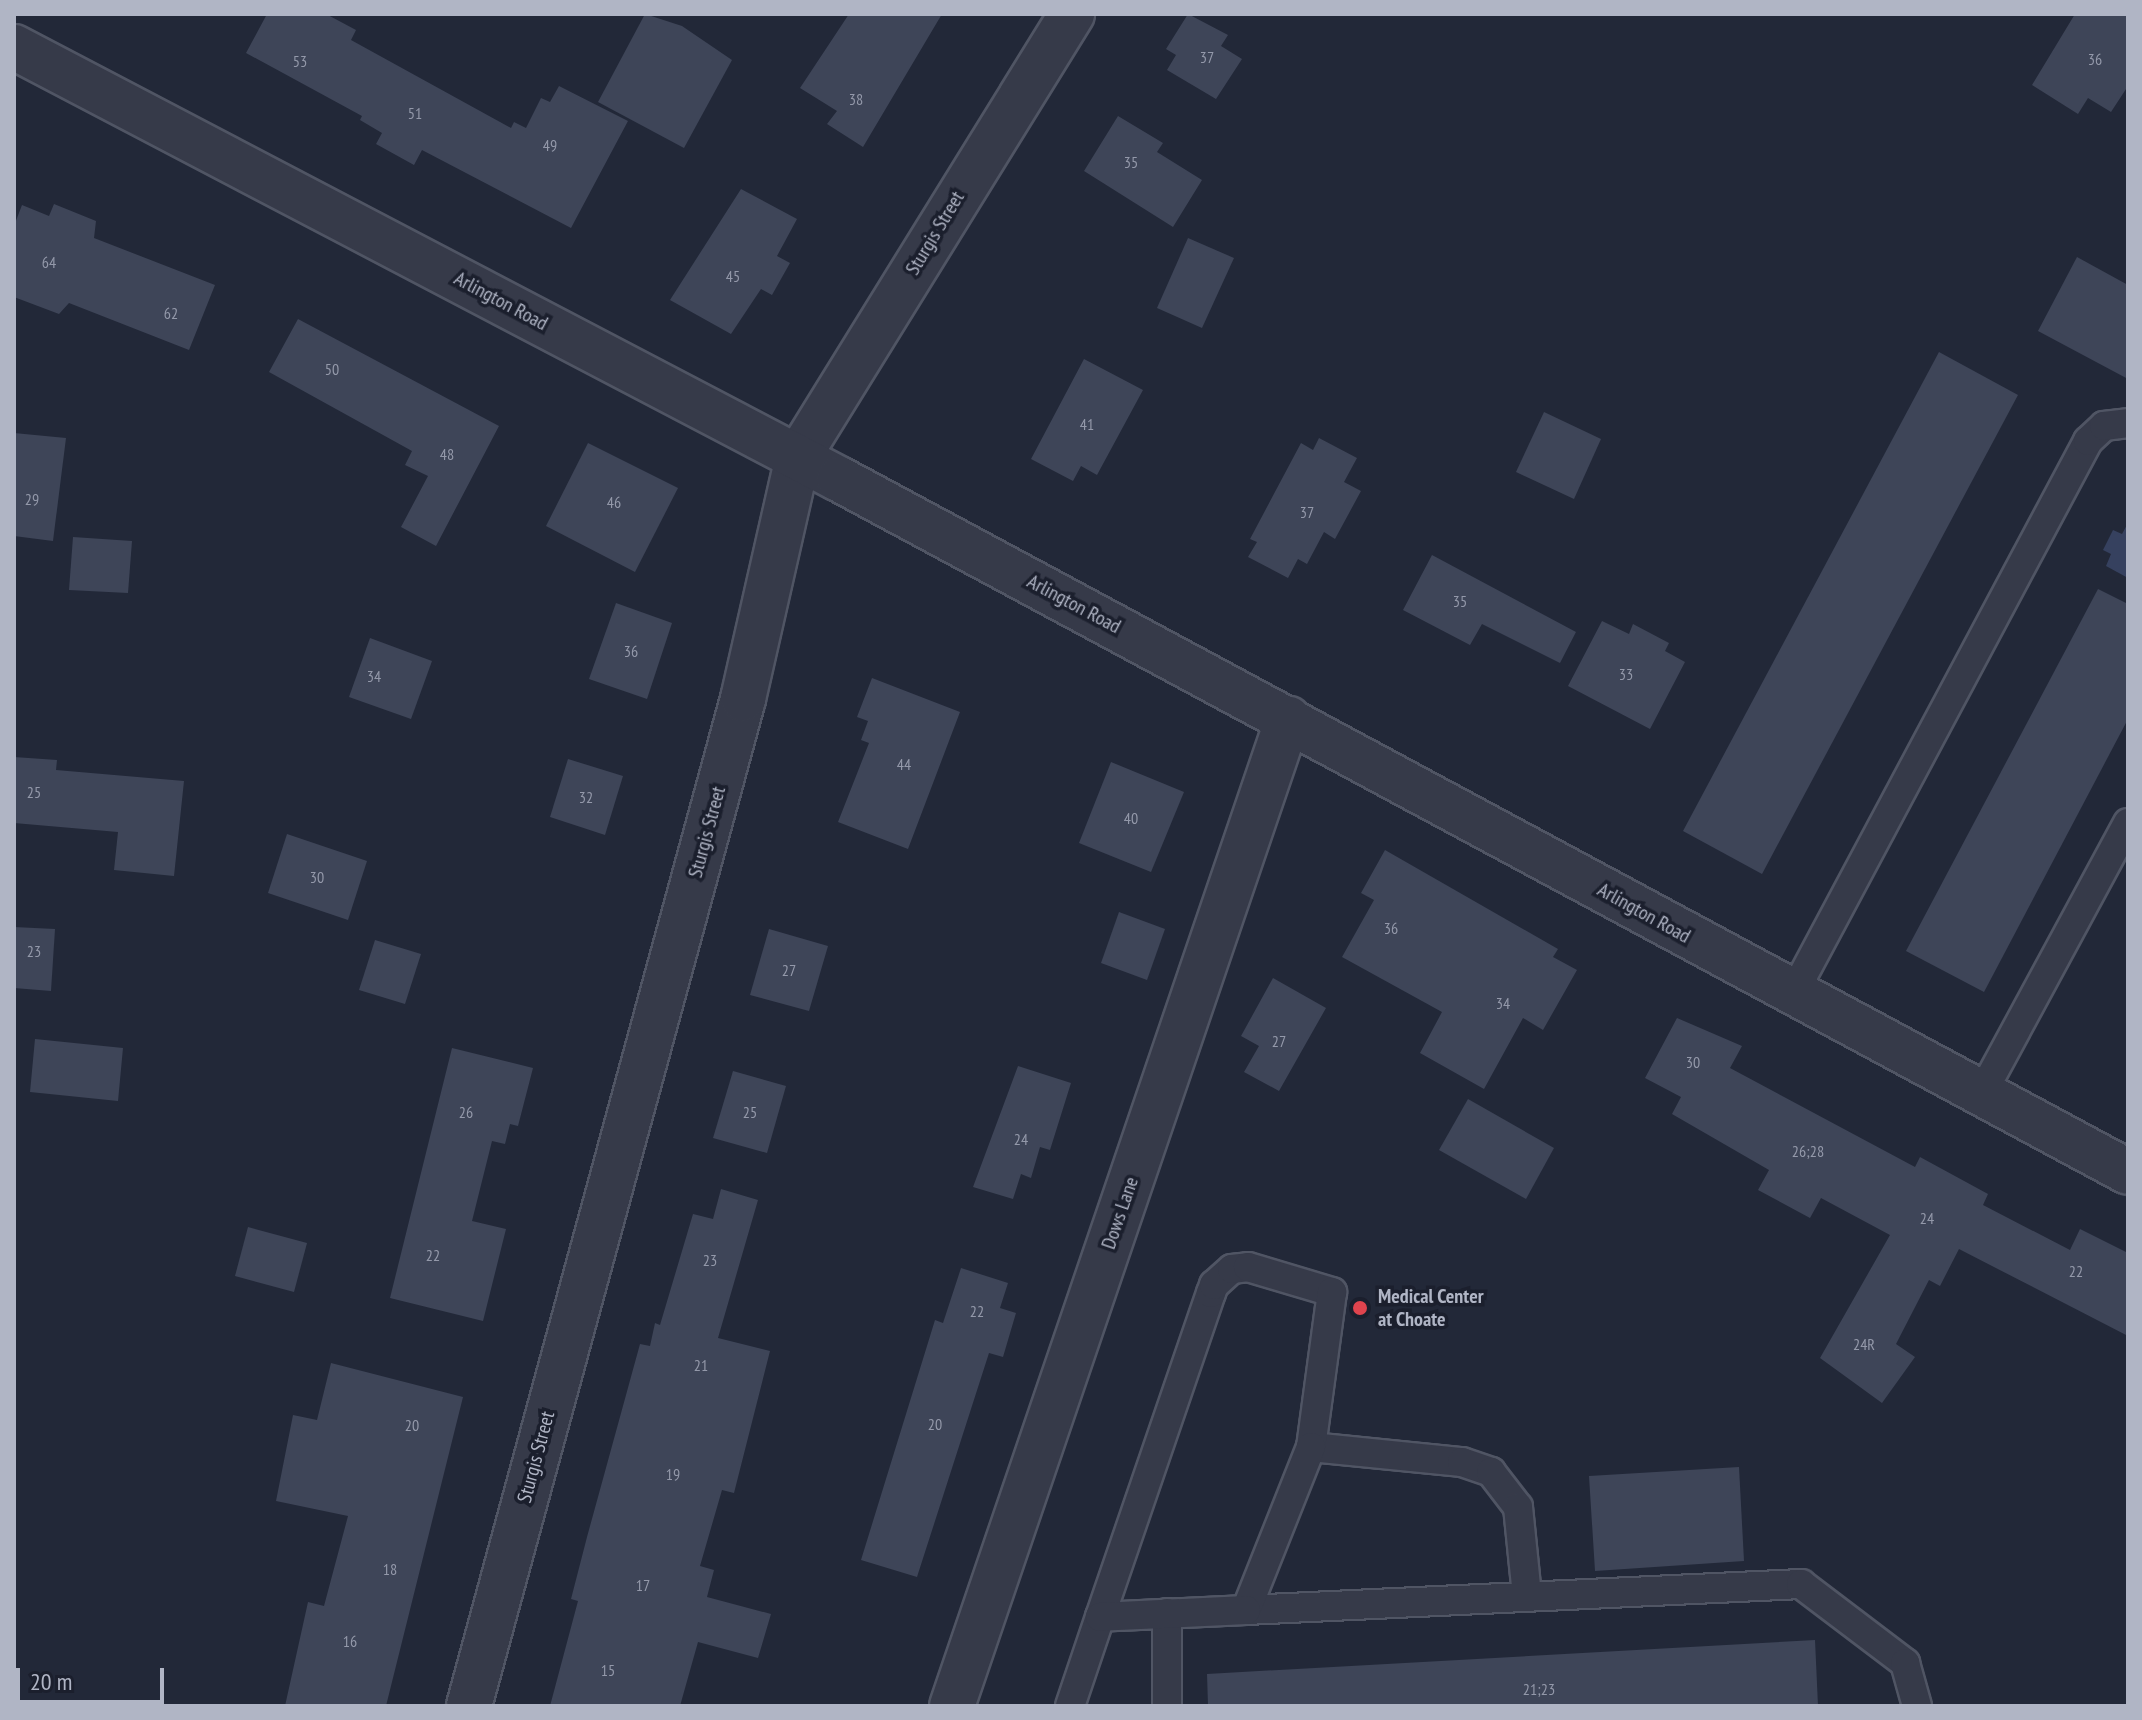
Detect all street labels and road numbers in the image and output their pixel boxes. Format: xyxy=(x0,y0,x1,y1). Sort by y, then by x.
street label: Sturgis Street xyxy=(901,187,969,279)
street label: Arlington Road xyxy=(450,266,552,336)
street label: Arlington Road xyxy=(1023,569,1125,639)
street label: Sturgis Street xyxy=(683,784,731,880)
street label: Arlington Road xyxy=(1593,878,1695,948)
street label: Dows Lane xyxy=(1096,1174,1144,1252)
street label: Sturgis Street xyxy=(512,1409,560,1505)

